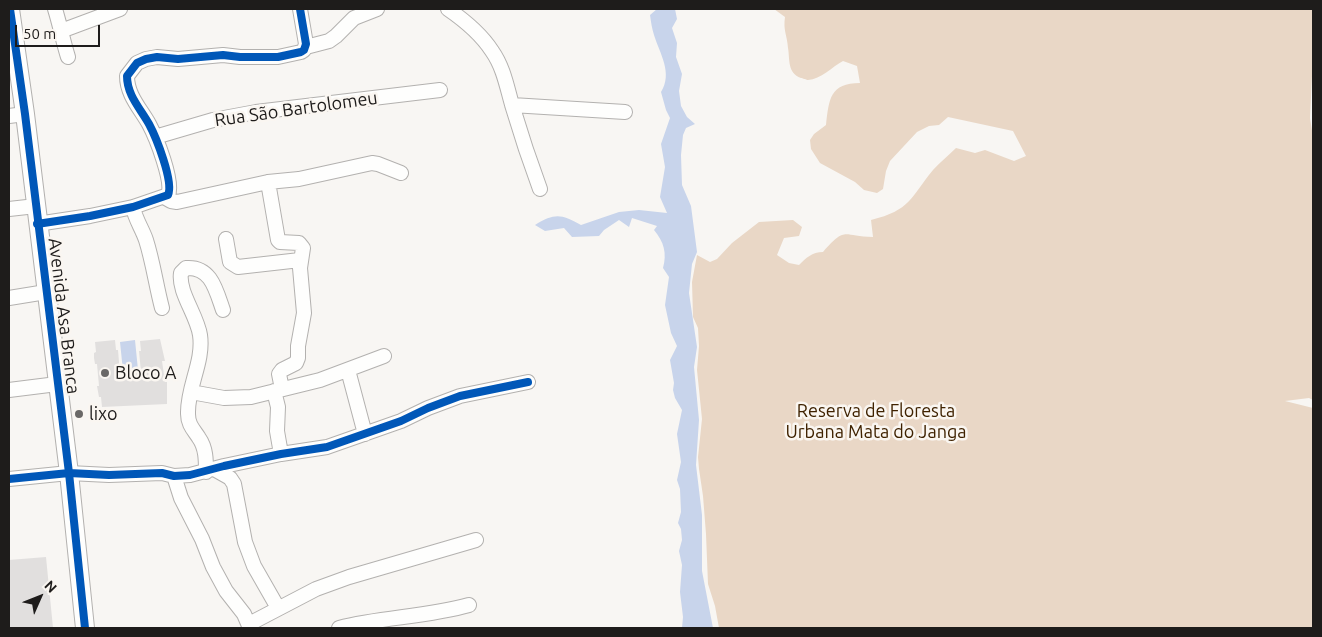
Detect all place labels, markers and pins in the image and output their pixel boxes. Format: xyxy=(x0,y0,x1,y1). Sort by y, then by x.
place label: Bloco A xyxy=(115,362,176,384)
marker: Bloco A xyxy=(99,367,111,379)
place label: lixo xyxy=(89,403,117,425)
marker: lixo xyxy=(73,408,85,420)

